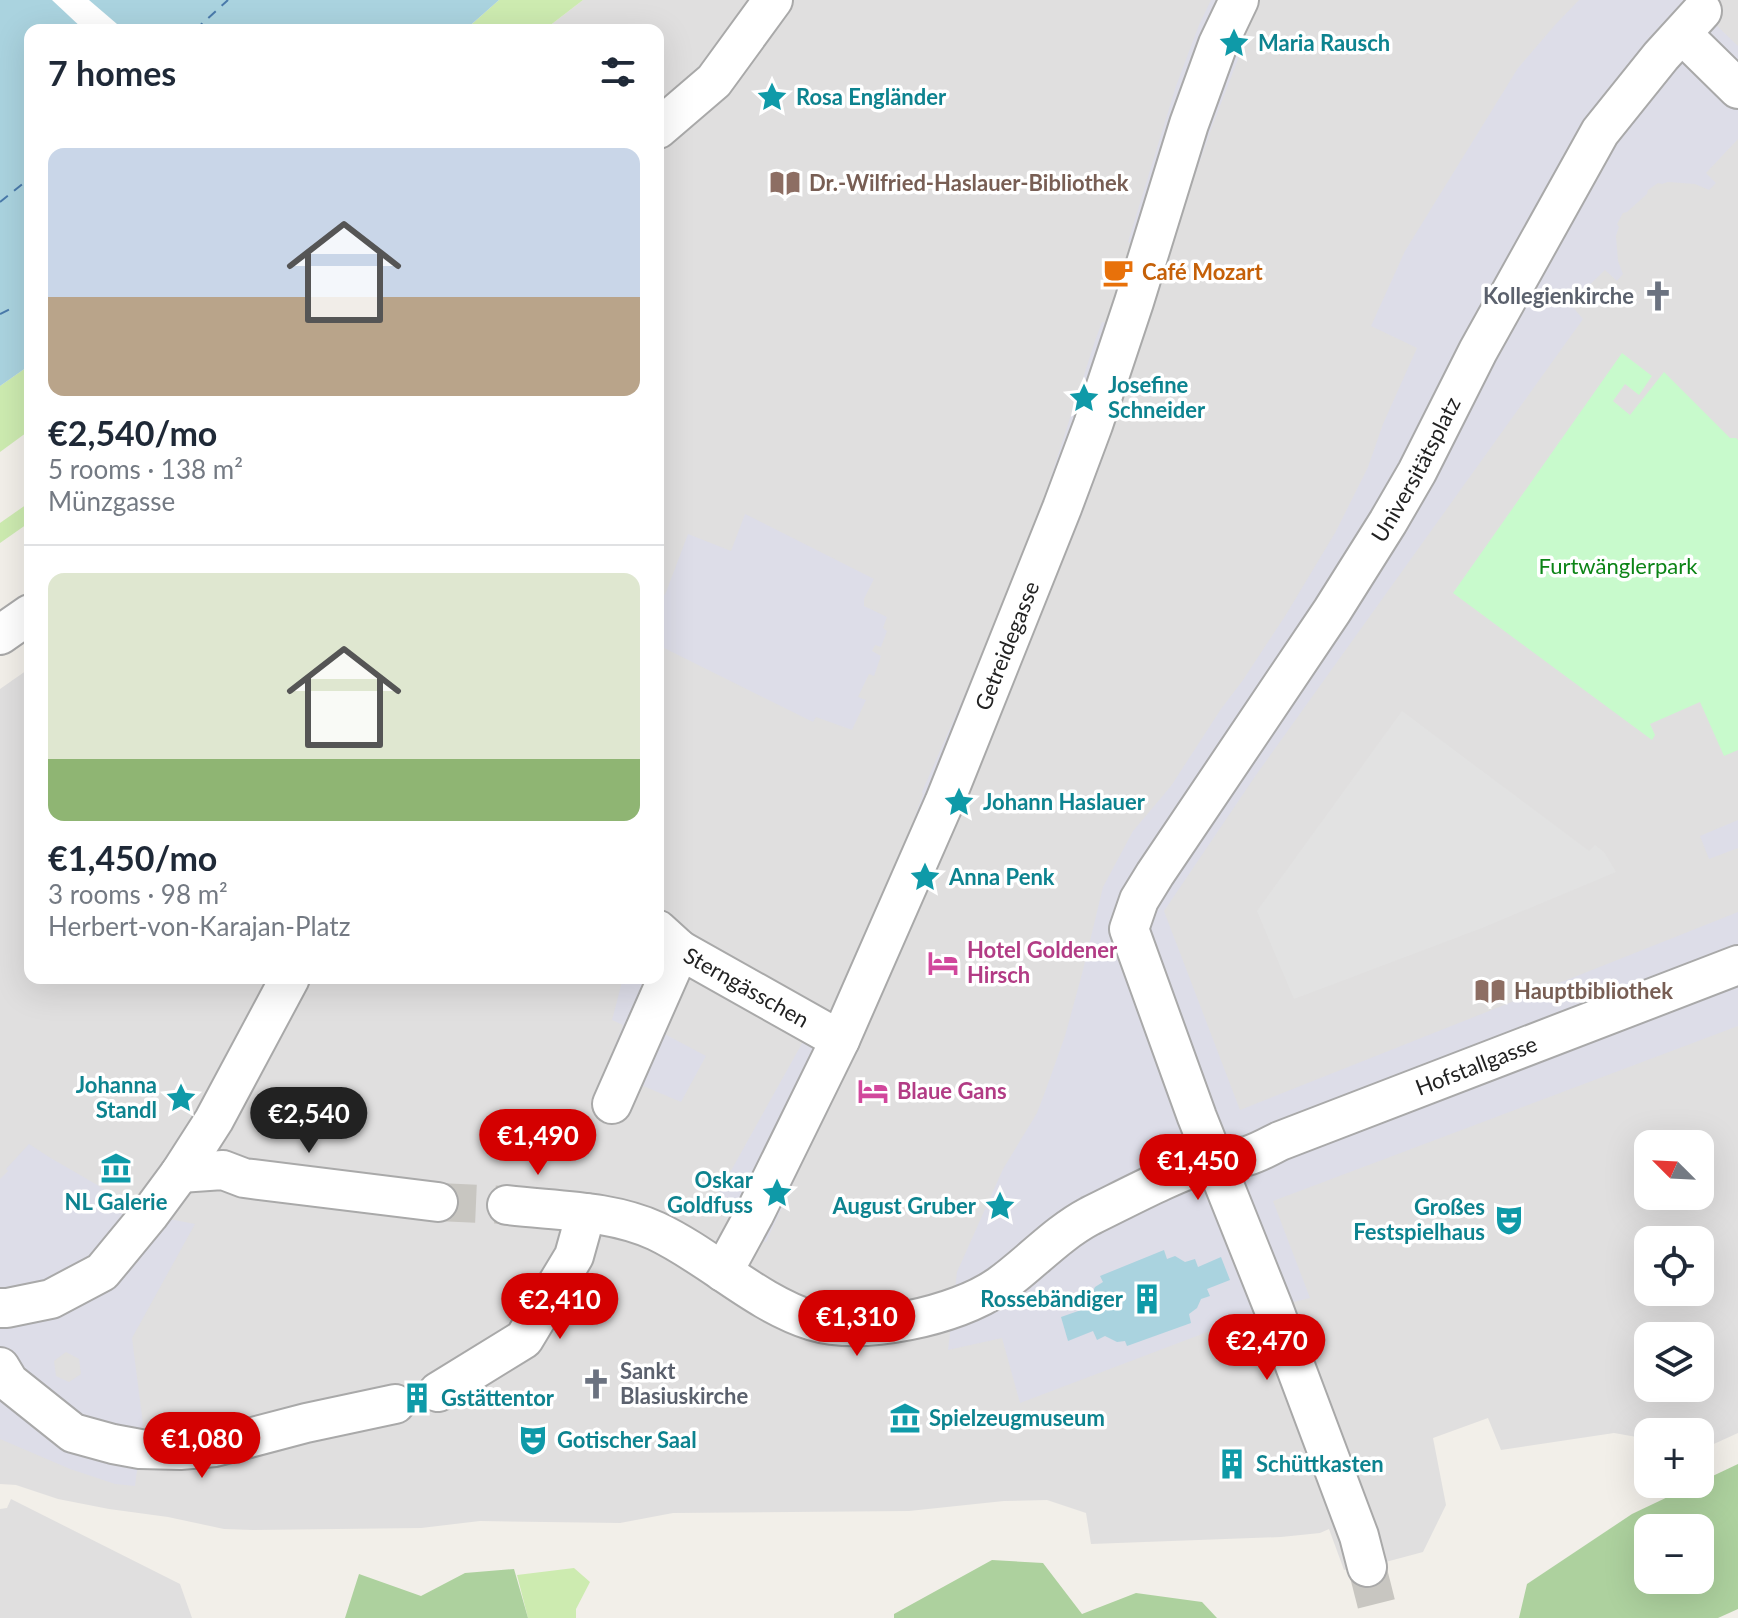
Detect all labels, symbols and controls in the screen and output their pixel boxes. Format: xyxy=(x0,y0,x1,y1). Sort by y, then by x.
place icon: Maria Rausch xyxy=(1217,26,1251,60)
place label: Maria Rausch xyxy=(1258,29,1390,56)
icon: filters xyxy=(596,50,640,94)
text: 7 homes xyxy=(48,52,176,93)
place icon: Rosa Engländer xyxy=(755,80,789,114)
place label: Rosa Engländer xyxy=(796,83,947,110)
library icon: Dr.-Wilfried-Haslauer-Bibliothek xyxy=(768,166,802,200)
place label: Dr.-Wilfried-Haslauer-Bibliothek xyxy=(809,169,1129,196)
icon: home xyxy=(272,200,416,344)
cafe icon: Café Mozart xyxy=(1101,255,1135,289)
place label: Café Mozart xyxy=(1142,258,1264,285)
church icon: Kollegienkirche xyxy=(1641,279,1675,313)
place label: Kollegienkirche xyxy=(1483,282,1634,309)
place label: Josefine Schneider xyxy=(1108,371,1206,423)
place icon: Josefine Schneider xyxy=(1067,381,1101,415)
street label: Universitätsplatz xyxy=(1365,392,1466,547)
text: €2,540/mo xyxy=(48,412,217,453)
text: 5 rooms · 138 m² xyxy=(48,453,243,485)
text: Münzgasse xyxy=(48,485,175,517)
park label: Furtwänglerpark xyxy=(1539,552,1698,579)
street label: Getreidegasse xyxy=(968,577,1044,714)
icon: home xyxy=(272,625,416,769)
place icon: Johann Haslauer xyxy=(942,785,976,819)
place label: Johann Haslauer xyxy=(983,788,1146,815)
text: €1,450/mo xyxy=(48,837,217,878)
place icon: Anna Penk xyxy=(908,860,942,894)
place label: Anna Penk xyxy=(948,863,1055,890)
text: 3 rooms · 98 m² xyxy=(48,878,228,910)
text: Herbert-von-Karajan-Platz xyxy=(48,910,350,942)
place label: Hotel Goldener Hirsch xyxy=(967,936,1118,988)
street label: Sterngässchen xyxy=(679,941,814,1033)
hotel icon: Hotel Goldener Hirsch xyxy=(926,946,960,980)
library icon: Hauptbibliothek xyxy=(1473,974,1507,1008)
place label: Hauptbibliothek xyxy=(1514,977,1673,1004)
street label: Hofstallgasse xyxy=(1411,1030,1541,1101)
place label: Johanna Standl xyxy=(76,1071,157,1123)
hotel icon: Blaue Gans xyxy=(856,1074,890,1108)
place label: Blaue Gans xyxy=(897,1077,1007,1104)
place icon: Johanna Standl xyxy=(164,1081,198,1115)
pin: €2,540 xyxy=(244,1087,374,1155)
text: €2,540 xyxy=(268,1097,350,1129)
pin: €1,490 xyxy=(473,1109,603,1177)
text: €1,490 xyxy=(497,1119,579,1151)
north arrow xyxy=(1634,1130,1714,1210)
map controls xyxy=(1634,1130,1714,1594)
pin: €1,450 xyxy=(1133,1134,1263,1202)
text: €1,450 xyxy=(1157,1144,1239,1176)
museum icon: NL Galerie xyxy=(99,1151,133,1185)
place label: Oskar Goldfuss xyxy=(667,1166,754,1218)
place icon: Oskar Goldfuss xyxy=(760,1176,794,1210)
place label: NL Galerie xyxy=(65,1188,168,1215)
place icon: August Gruber xyxy=(983,1189,1017,1223)
place label: August Gruber xyxy=(831,1192,977,1219)
place label: Großes Festspielhaus xyxy=(1353,1193,1485,1245)
theatre icon: Großes Festspielhaus xyxy=(1492,1203,1526,1237)
button: locate xyxy=(1634,1226,1714,1306)
pin: €2,410 xyxy=(495,1273,625,1341)
building icon: Rossebändiger xyxy=(1130,1282,1164,1316)
text: €2,410 xyxy=(519,1283,601,1315)
place label: Rossebändiger xyxy=(980,1285,1124,1312)
pin: €1,310 xyxy=(792,1290,922,1358)
text: €1,310 xyxy=(816,1300,898,1332)
pin: €2,470 xyxy=(1202,1314,1332,1382)
button: layers xyxy=(1634,1322,1714,1402)
text: €2,470 xyxy=(1226,1324,1308,1356)
place label: Sankt Blasiuskirche xyxy=(620,1357,749,1409)
church icon: Sankt Blasiuskirche xyxy=(579,1367,613,1401)
building icon: Gstättentor xyxy=(400,1381,434,1415)
place label: Gstättentor xyxy=(441,1384,555,1411)
museum icon: Spielzeugmuseum xyxy=(888,1401,922,1435)
place label: Spielzeugmuseum xyxy=(929,1404,1105,1431)
pin: €1,080 xyxy=(137,1412,267,1480)
button: + xyxy=(1634,1418,1714,1498)
text: €1,080 xyxy=(161,1422,243,1454)
theatre icon: Gotischer Saal xyxy=(516,1423,550,1457)
place label: Gotischer Saal xyxy=(557,1426,697,1453)
building icon: Schüttkasten xyxy=(1215,1447,1249,1481)
place label: Schüttkasten xyxy=(1256,1450,1384,1477)
button: − xyxy=(1634,1514,1714,1594)

